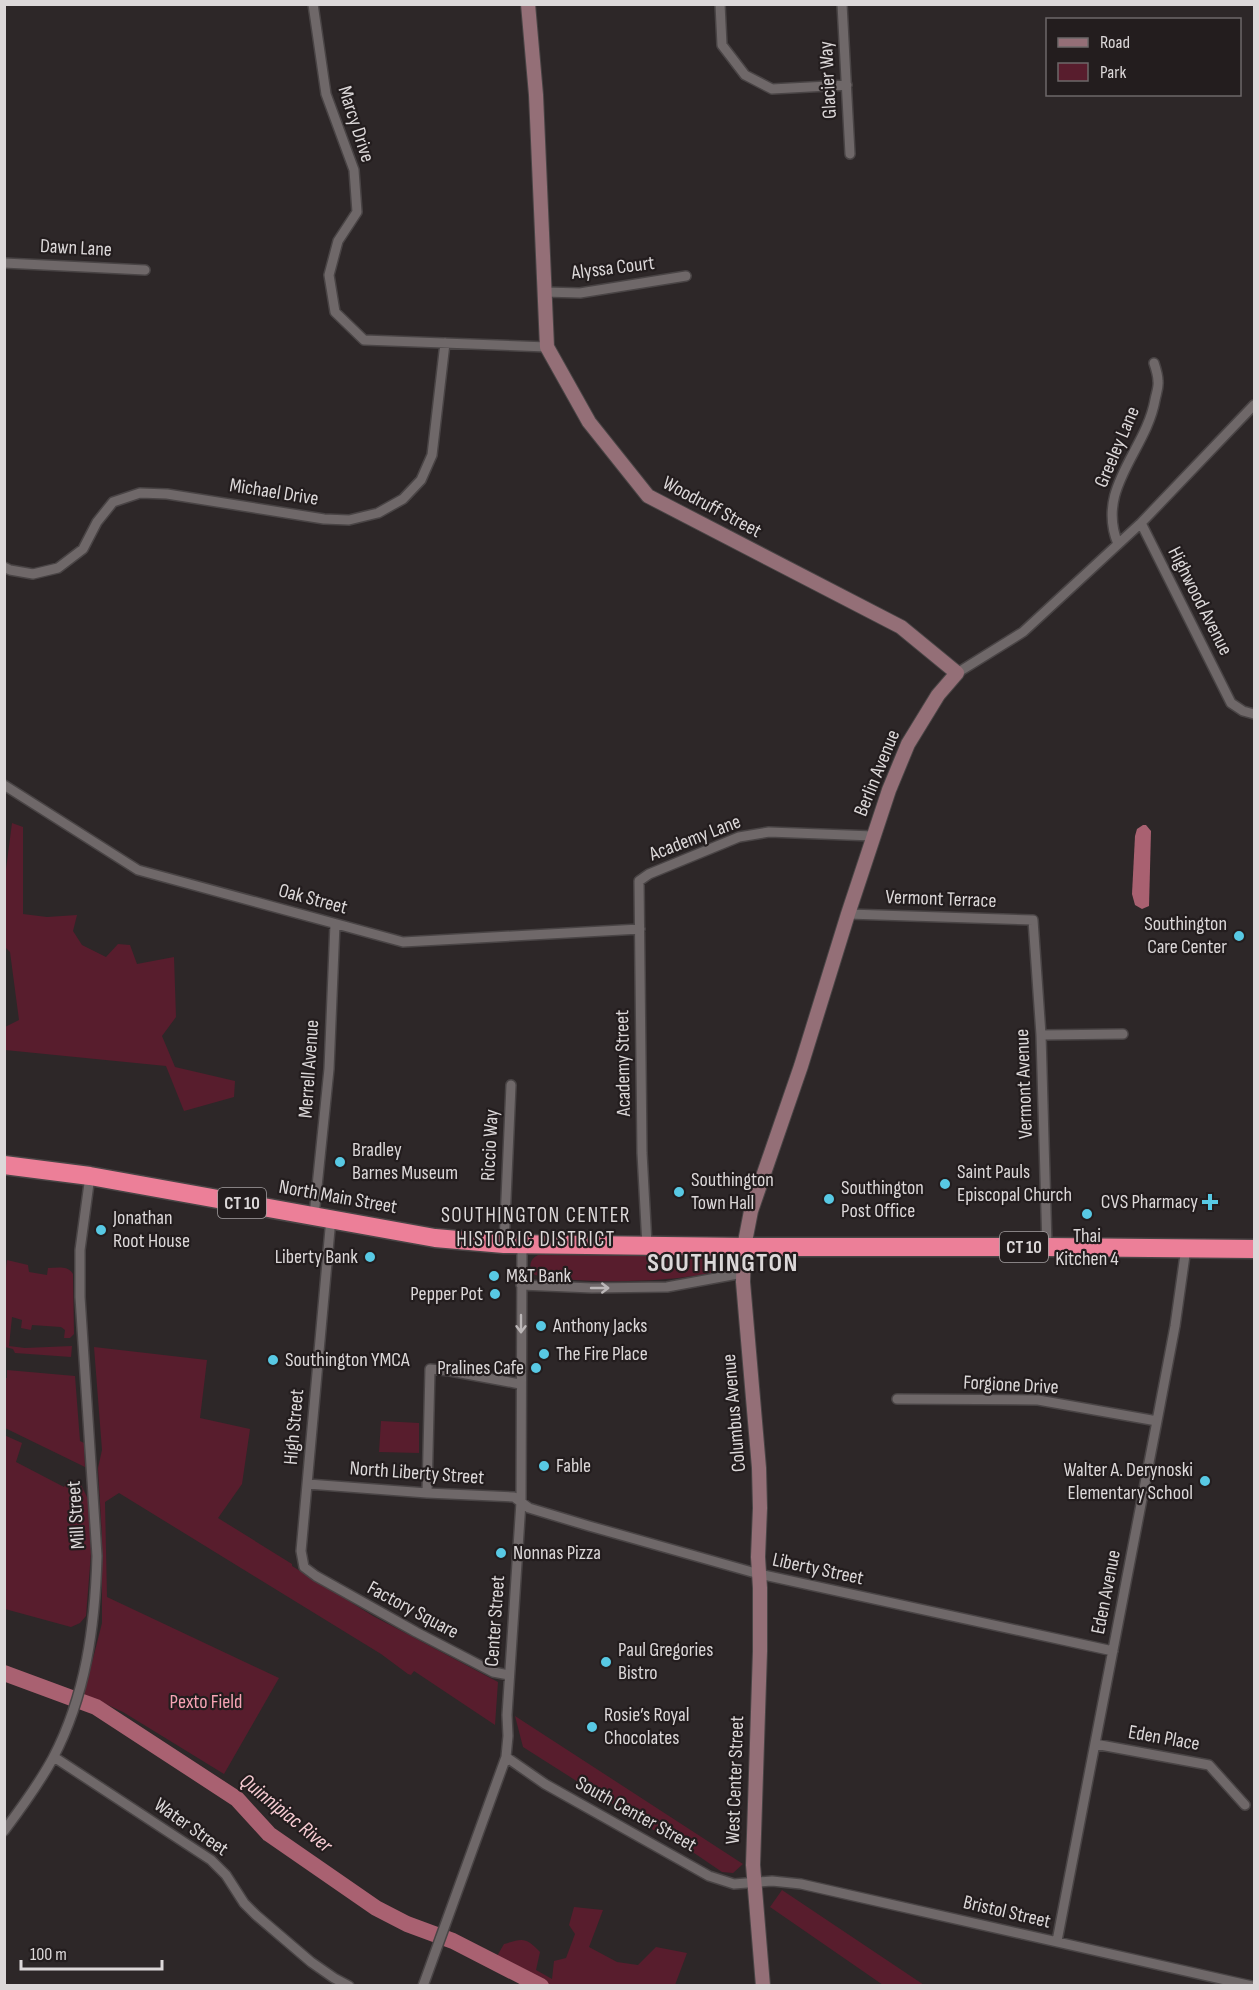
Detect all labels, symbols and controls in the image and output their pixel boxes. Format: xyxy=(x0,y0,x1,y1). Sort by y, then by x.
legend xyxy=(1046,18,1241,96)
text: Road xyxy=(1100,32,1130,53)
street label: Glacier Way xyxy=(814,40,842,120)
text: Park xyxy=(1100,62,1126,83)
street label: Marcy Drive xyxy=(332,83,380,165)
street label: Dawn Lane xyxy=(39,234,113,262)
street label: Alyssa Court xyxy=(569,251,656,285)
street label: Greeley Lane xyxy=(1089,403,1145,491)
street label: Woodruff Street xyxy=(658,471,766,543)
street label: Michael Drive xyxy=(228,473,320,511)
street label: Highwood Avenue xyxy=(1162,543,1238,659)
street label: Berlin Avenue xyxy=(849,726,905,820)
street label: Academy Lane xyxy=(645,810,744,867)
street label: Oak Street xyxy=(276,878,350,920)
street label: Vermont Terrace xyxy=(885,885,997,913)
place label: Southington Care Center xyxy=(1144,912,1227,959)
marker: Southington Care Center xyxy=(1232,929,1246,943)
street label: Academy Street xyxy=(610,1010,636,1117)
street label: Merrell Avenue xyxy=(294,1019,324,1119)
street label: Vermont Avenue xyxy=(1010,1029,1038,1139)
street label: Riccio Way xyxy=(476,1108,504,1182)
place label: Bradley Barnes Museum xyxy=(352,1138,458,1185)
marker: Bradley Barnes Museum xyxy=(333,1155,347,1169)
place label: Saint Pauls Episcopal Church xyxy=(957,1160,1072,1207)
place label: Southington Town Hall xyxy=(691,1168,774,1215)
street label: North Main Street xyxy=(277,1175,399,1219)
place label: Southington Post Office xyxy=(841,1176,924,1223)
marker: Saint Pauls Episcopal Church xyxy=(938,1177,952,1191)
marker: Southington Town Hall xyxy=(672,1185,686,1199)
road number: CT 10 xyxy=(218,1188,266,1218)
place label: CVS Pharmacy xyxy=(1101,1190,1198,1214)
marker: Southington Post Office xyxy=(822,1192,836,1206)
marker: CVS Pharmacy xyxy=(1203,1195,1217,1209)
district label: SOUTHINGTON CENTER HISTORIC DISTRICT xyxy=(441,1203,631,1252)
place label: Jonathan Root House xyxy=(112,1206,190,1253)
marker: Thai Kitchen 4 xyxy=(1080,1207,1094,1221)
marker: Jonathan Root House xyxy=(94,1223,108,1237)
place label: Thai Kitchen 4 xyxy=(1055,1224,1119,1271)
road number: CT 10 xyxy=(1000,1232,1048,1262)
place label: Liberty Bank xyxy=(275,1245,358,1269)
district label: SOUTHINGTON xyxy=(647,1248,799,1279)
marker: Liberty Bank xyxy=(363,1250,377,1264)
place label: M&T Bank xyxy=(506,1264,571,1288)
marker: M&T Bank xyxy=(487,1269,501,1283)
place label: Pepper Pot xyxy=(410,1282,483,1306)
one-way arrow xyxy=(590,1282,610,1294)
marker: Pepper Pot xyxy=(488,1287,502,1301)
one-way arrow xyxy=(515,1314,527,1334)
place label: Anthony Jacks xyxy=(552,1314,647,1338)
marker: Anthony Jacks xyxy=(534,1319,548,1333)
place label: The Fire Place xyxy=(556,1342,648,1366)
marker: The Fire Place xyxy=(537,1347,551,1361)
place label: Southington YMCA xyxy=(285,1348,410,1372)
marker: Southington YMCA xyxy=(266,1353,280,1367)
street label: Columbus Avenue xyxy=(717,1353,751,1473)
place label: Pralines Cafe xyxy=(437,1356,524,1380)
marker: Pralines Cafe xyxy=(529,1361,543,1375)
street label: Forgione Drive xyxy=(963,1371,1059,1399)
street label: High Street xyxy=(279,1388,309,1466)
place label: Fable xyxy=(556,1454,591,1478)
street label: North Liberty Street xyxy=(349,1456,485,1490)
place label: Walter A. Derynoski Elementary School xyxy=(1064,1458,1193,1505)
marker: Fable xyxy=(537,1459,551,1473)
marker: Walter A. Derynoski Elementary School xyxy=(1198,1474,1212,1488)
street label: Mill Street xyxy=(62,1480,90,1550)
place label: Nonnas Pizza xyxy=(513,1541,601,1565)
marker: Nonnas Pizza xyxy=(494,1546,508,1560)
street label: Liberty Street xyxy=(770,1548,866,1590)
street label: Eden Avenue xyxy=(1086,1548,1126,1636)
street label: Center Street xyxy=(480,1575,510,1667)
street label: Factory Square xyxy=(363,1576,463,1644)
place label: Paul Gregories Bistro xyxy=(618,1638,714,1685)
marker: Paul Gregories Bistro xyxy=(599,1655,613,1669)
park label: Pexto Field xyxy=(170,1690,242,1714)
place label: Rosie’s Royal Chocolates xyxy=(604,1703,689,1750)
street label: West Center Street xyxy=(721,1715,749,1845)
marker: Rosie’s Royal Chocolates xyxy=(585,1720,599,1734)
street label: Eden Place xyxy=(1126,1720,1202,1756)
water label: Quinnipiac River xyxy=(235,1768,338,1858)
street label: South Center Street xyxy=(571,1771,701,1857)
street label: Water Street xyxy=(149,1793,233,1861)
street label: Bristol Street xyxy=(961,1890,1053,1934)
scale bar xyxy=(21,1933,162,1971)
text: 100 m xyxy=(30,1944,67,1965)

